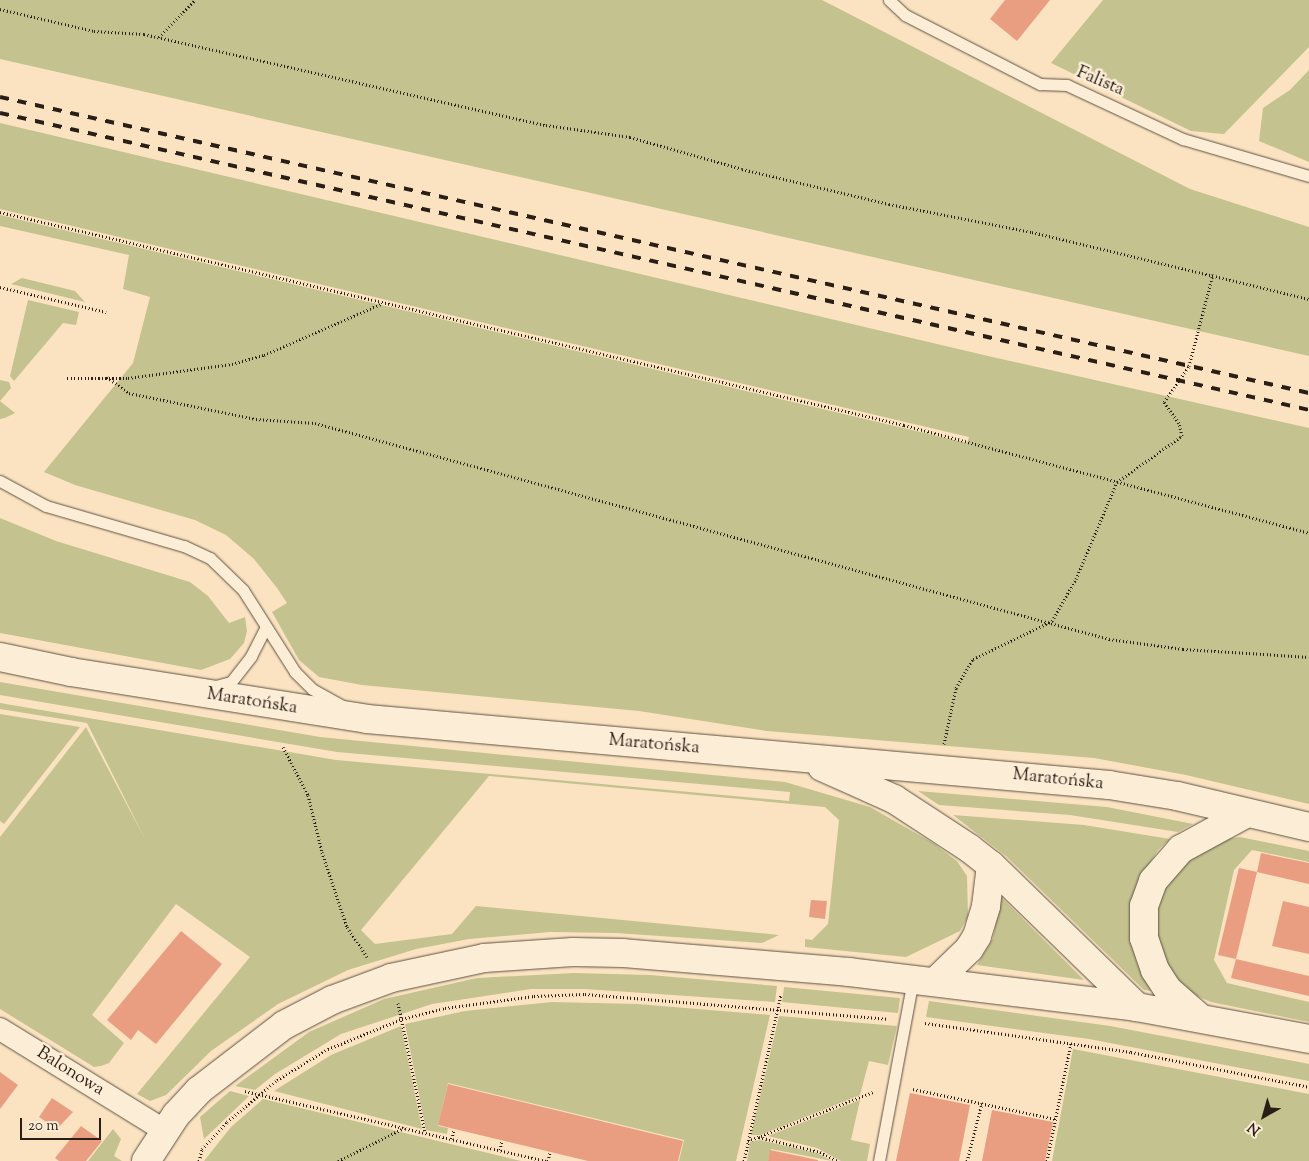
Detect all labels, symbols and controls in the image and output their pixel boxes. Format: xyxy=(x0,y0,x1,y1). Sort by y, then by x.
street label: Falista xyxy=(1073,62,1127,102)
street label: Maratońska xyxy=(205,684,299,720)
street label: Maratońska xyxy=(608,730,700,760)
street label: Maratońska xyxy=(1011,764,1105,796)
street label: Balonowa xyxy=(32,1043,108,1101)
north arrow xyxy=(1239,1091,1289,1141)
scale bar xyxy=(22,1108,104,1140)
text: 20 m xyxy=(28,1116,59,1137)
text: N xyxy=(1244,1116,1265,1139)

